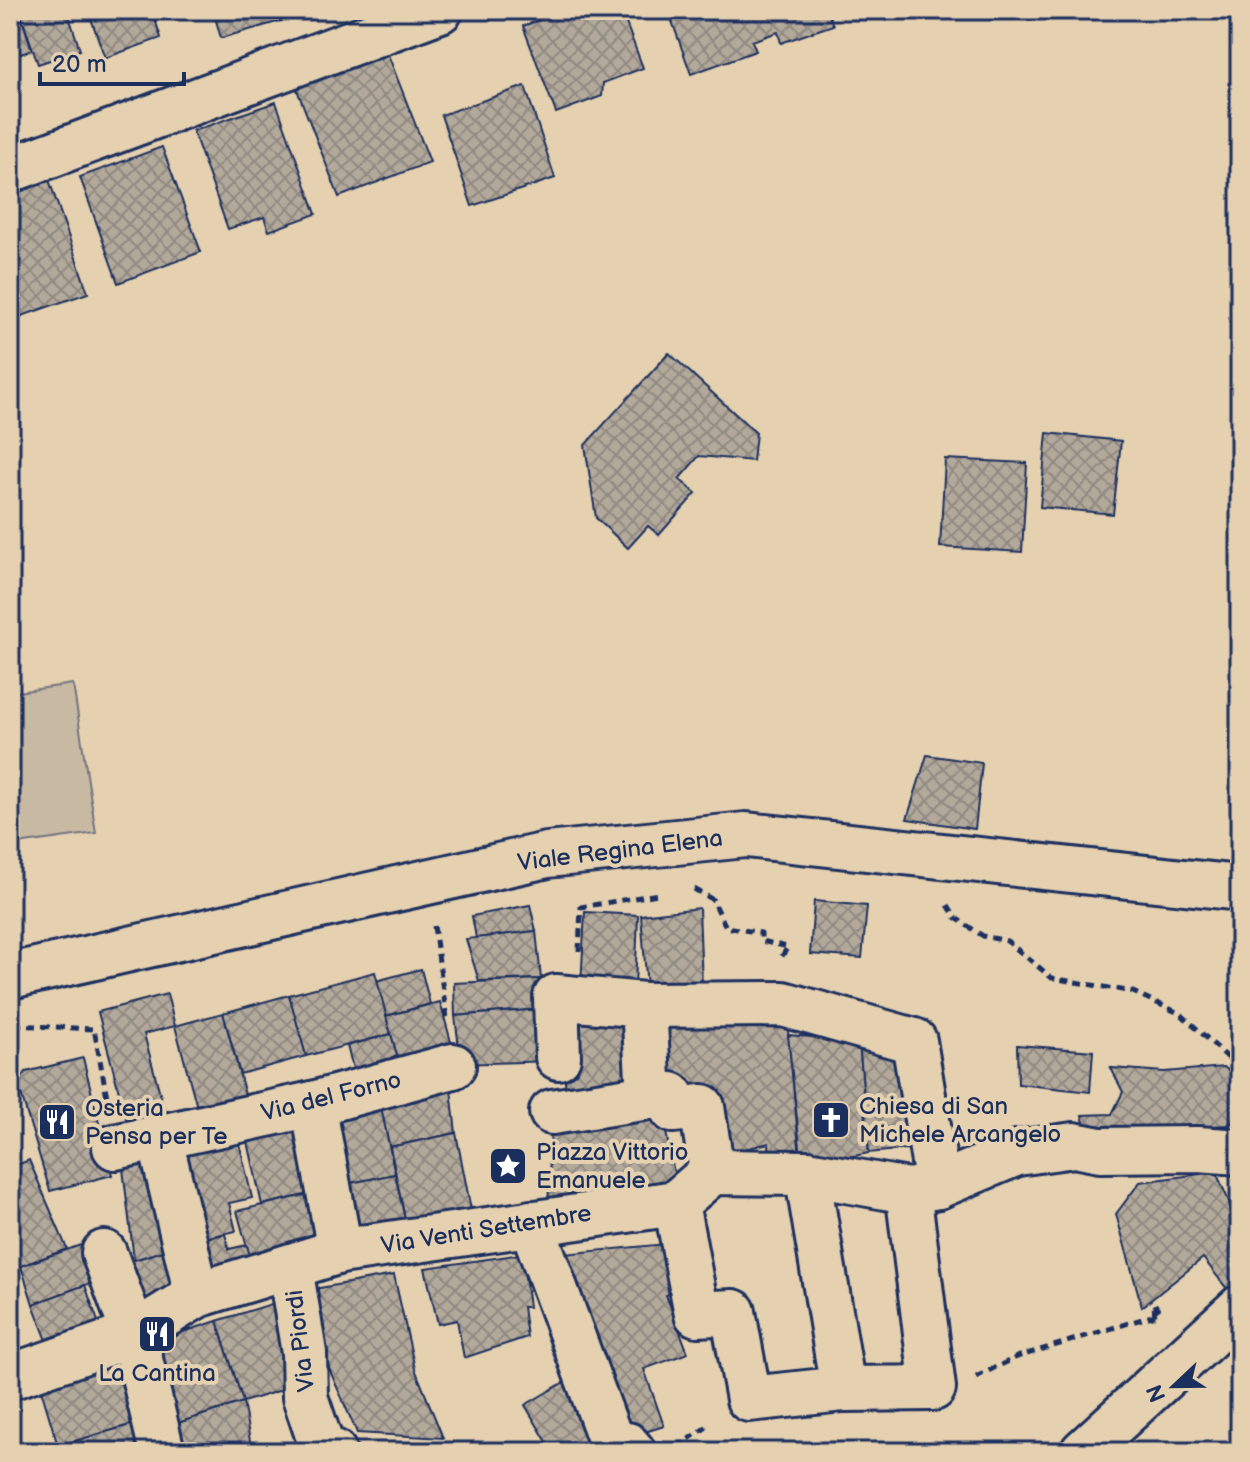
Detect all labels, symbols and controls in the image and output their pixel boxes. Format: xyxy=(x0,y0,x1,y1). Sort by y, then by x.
scale bar xyxy=(40,36,184,86)
text: 20 m xyxy=(52,50,107,79)
street label: Viale Regina Elena xyxy=(516,824,724,877)
street label: Via del Forno xyxy=(258,1065,404,1128)
place label: Chiesa di San Michele Arcangelo xyxy=(859,1092,1061,1149)
place label: Osteria Pensa per Te xyxy=(85,1094,228,1151)
church icon: Chiesa di San Michele Arcangelo xyxy=(810,1099,852,1141)
restaurant icon: Osteria Pensa per Te xyxy=(36,1101,78,1143)
place label: Piazza Vittorio Emanuele xyxy=(536,1138,688,1195)
place icon: Piazza Vittorio Emanuele xyxy=(487,1145,529,1187)
street label: Via Venti Settembre xyxy=(379,1199,593,1260)
street label: Via Piordi xyxy=(280,1288,321,1394)
restaurant icon: La Cantina xyxy=(136,1313,178,1355)
north arrow xyxy=(1134,1346,1214,1426)
place label: La Cantina xyxy=(98,1359,216,1388)
text: N xyxy=(1141,1380,1172,1406)

